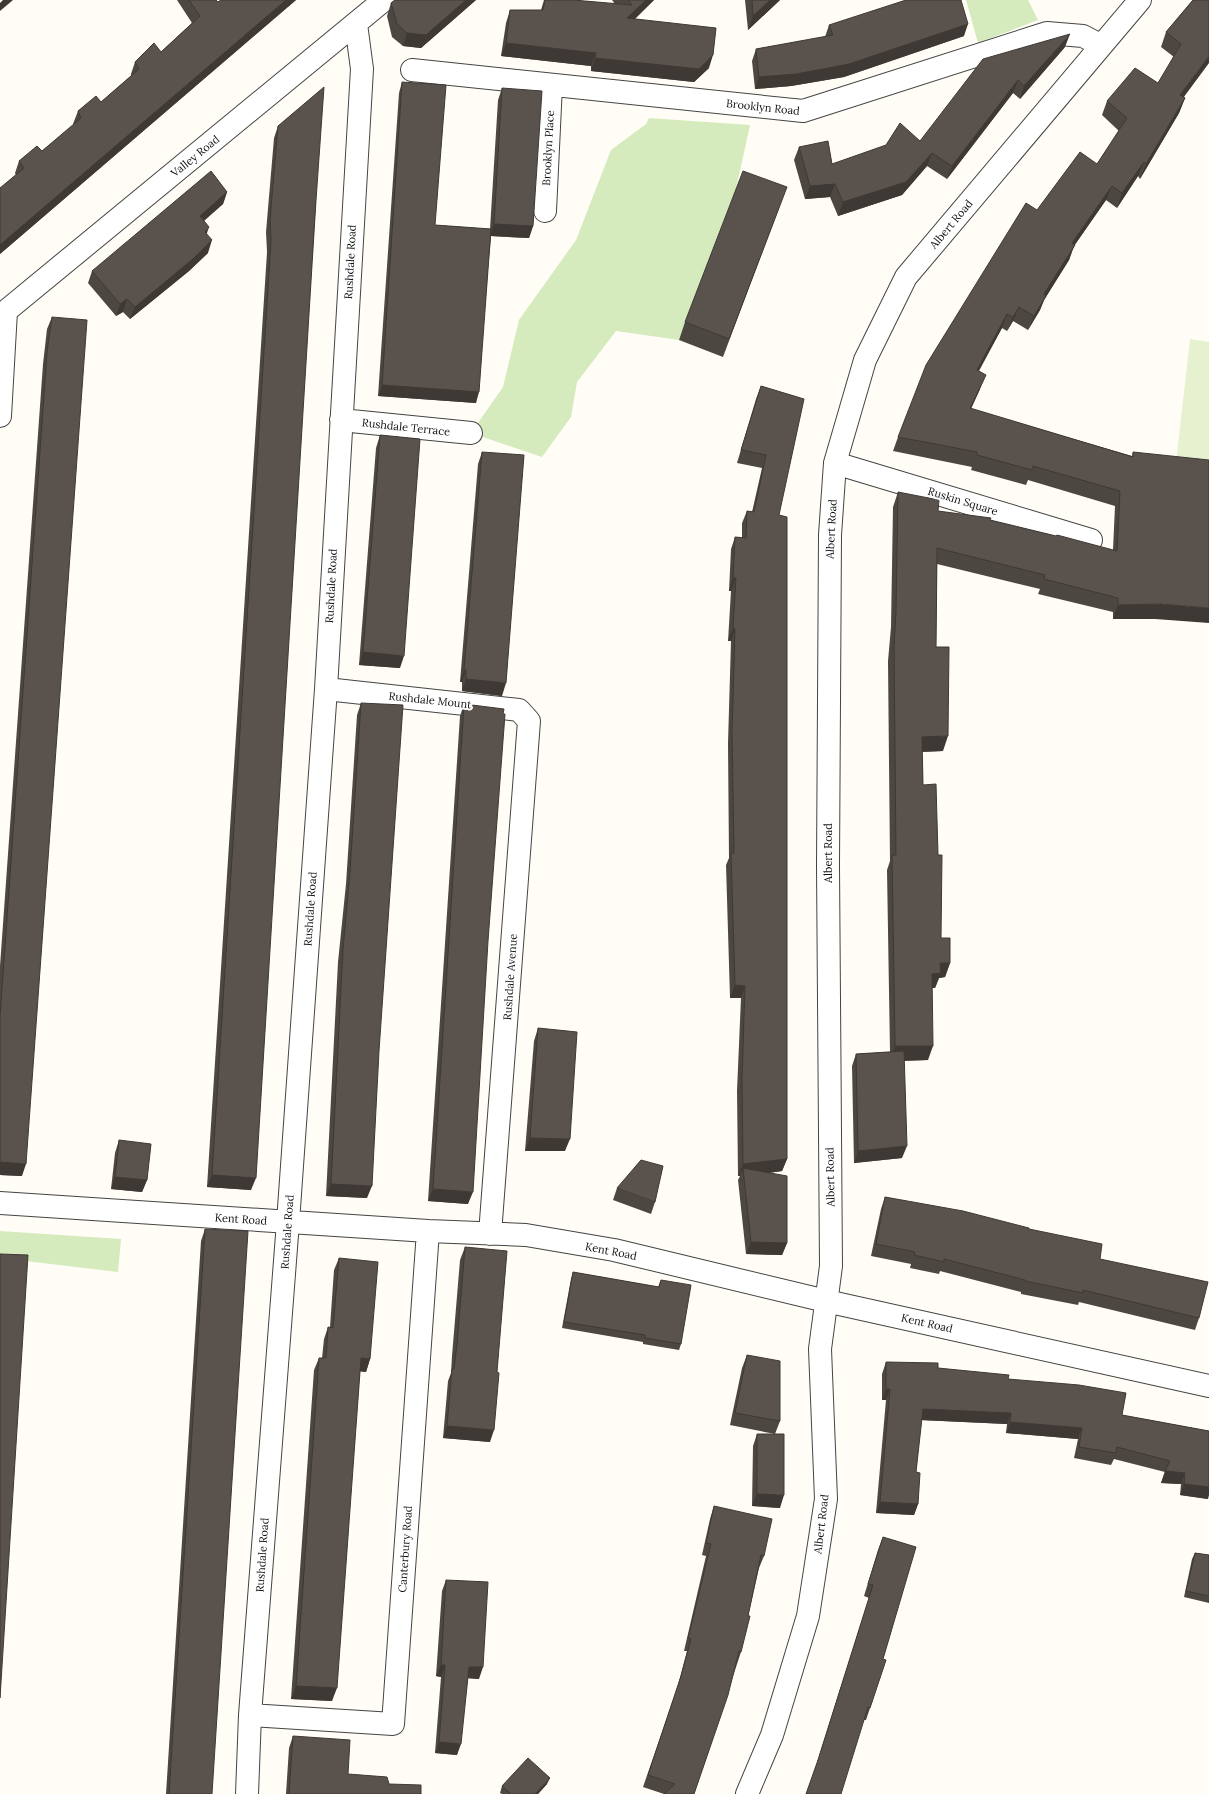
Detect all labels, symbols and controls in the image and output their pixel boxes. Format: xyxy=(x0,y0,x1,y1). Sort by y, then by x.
street label: Brooklyn Road xyxy=(725,96,801,118)
street label: Brooklyn Place xyxy=(539,110,557,186)
street label: Valley Road xyxy=(167,132,223,181)
street label: Albert Road xyxy=(926,196,976,252)
street label: Rushdale Road xyxy=(341,224,359,300)
street label: Rushdale Terrace xyxy=(361,415,451,439)
street label: Ruskin Square xyxy=(926,484,1000,518)
street label: Albert Road xyxy=(822,498,840,560)
street label: Rushdale Road xyxy=(322,548,340,624)
street label: Rushdale Mount xyxy=(388,689,473,711)
street label: Albert Road xyxy=(821,823,835,884)
street label: Rushdale Road xyxy=(300,871,320,947)
street label: Rushdale Avenue xyxy=(500,933,520,1021)
street label: Albert Road xyxy=(822,1147,838,1208)
street label: Rushdale Road xyxy=(277,1194,297,1270)
street label: Kent Road xyxy=(214,1210,268,1228)
street label: Kent Road xyxy=(584,1239,639,1263)
street label: Kent Road xyxy=(900,1310,955,1336)
street label: Albert Road xyxy=(810,1493,832,1556)
street label: Canterbury Road xyxy=(395,1505,415,1593)
street label: Rushdale Road xyxy=(252,1517,272,1593)

